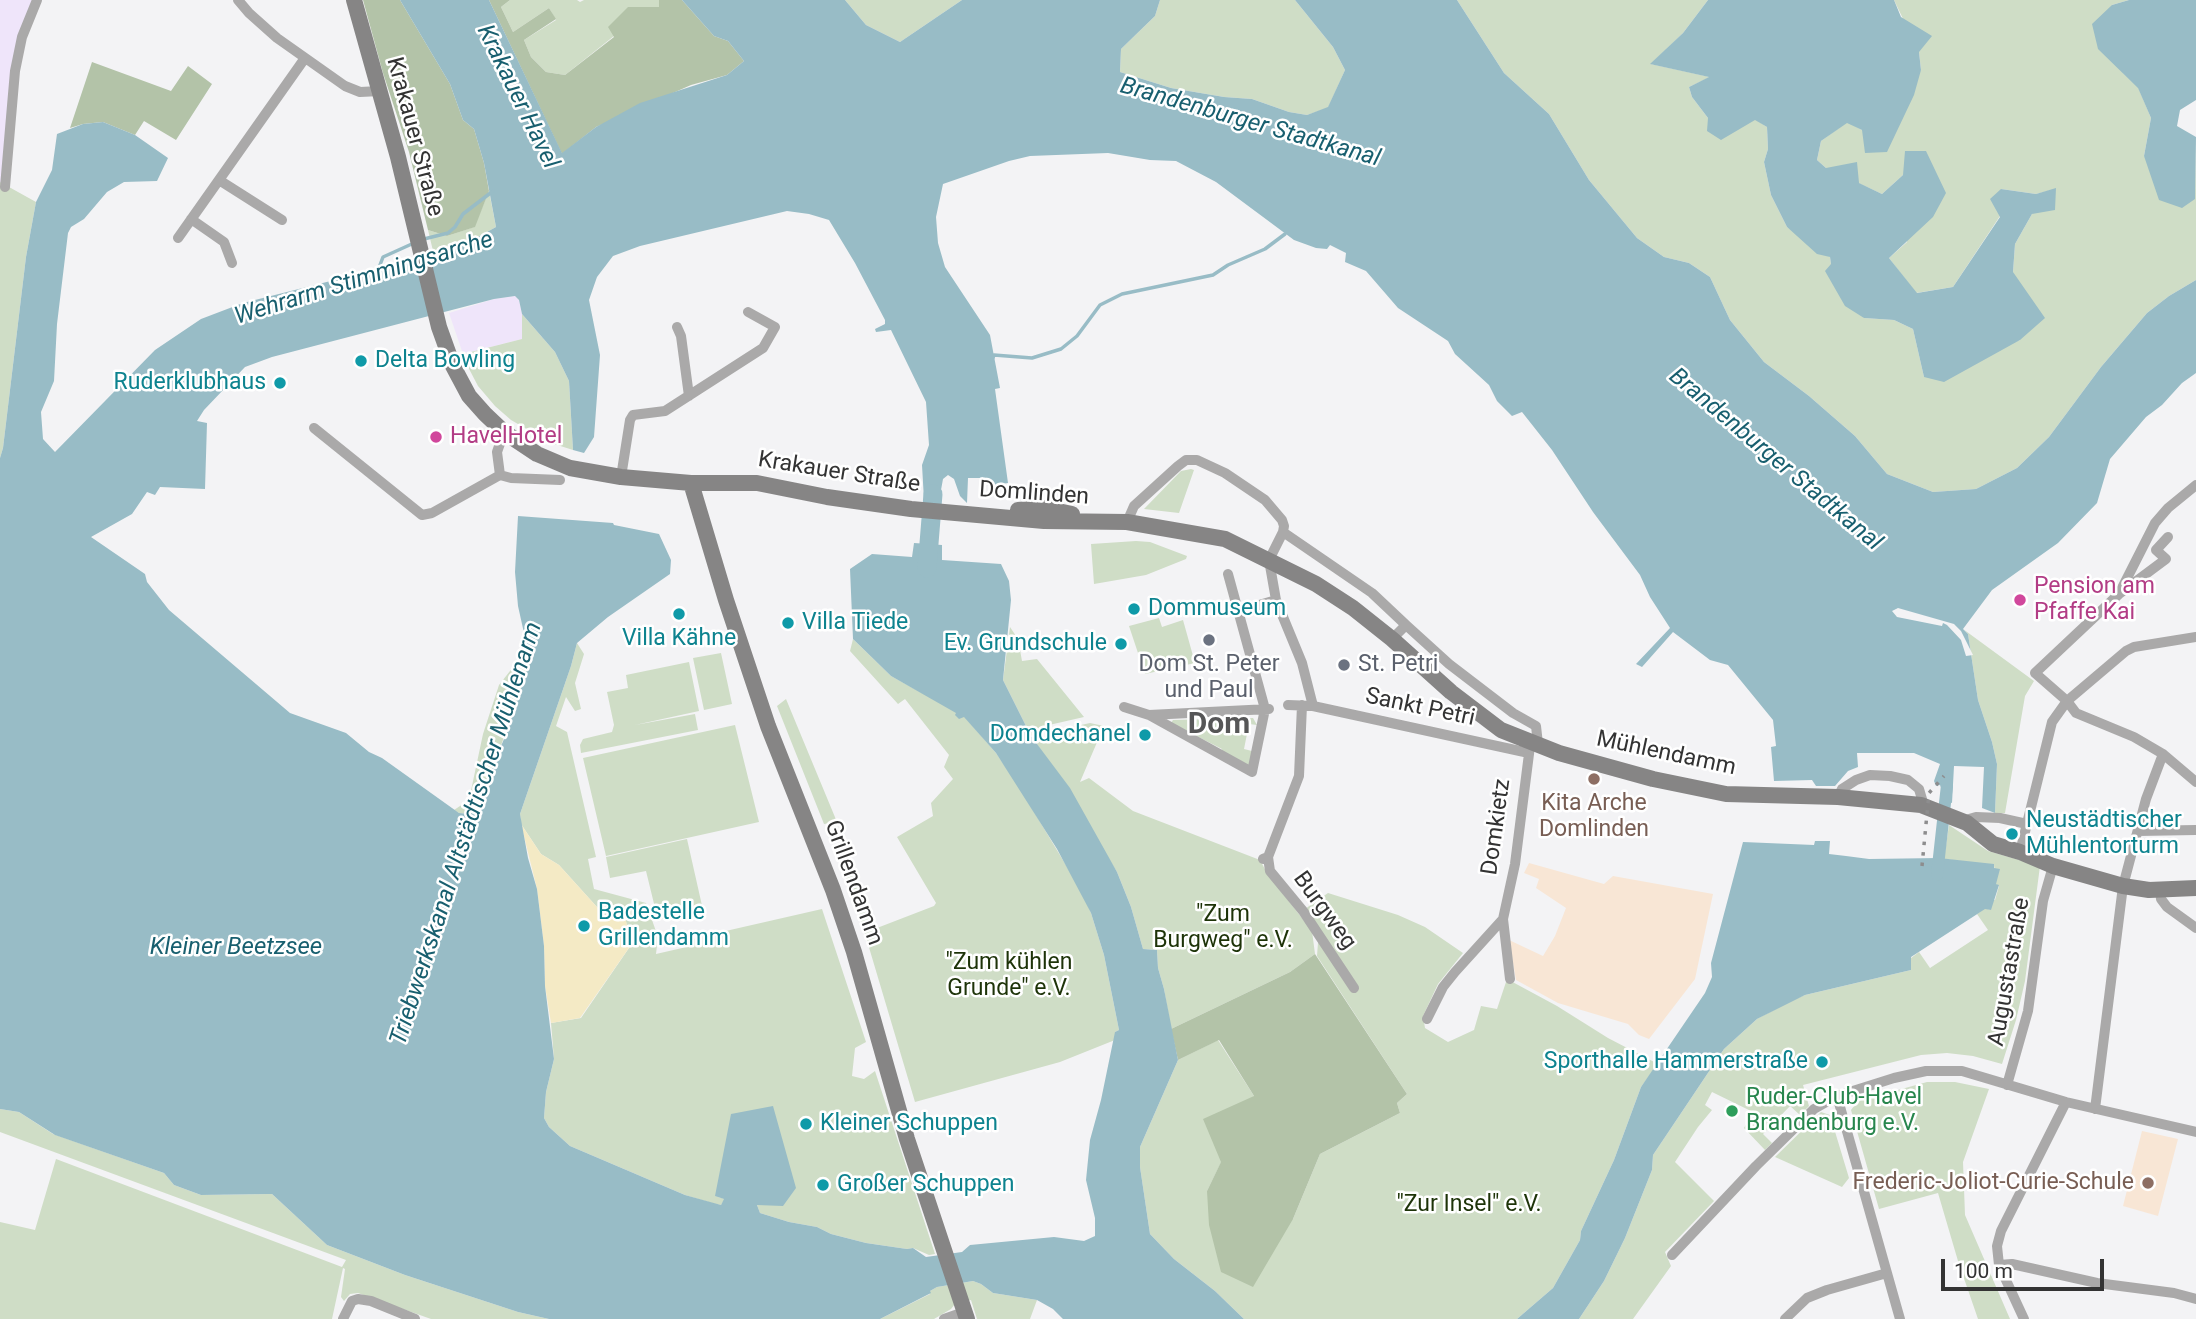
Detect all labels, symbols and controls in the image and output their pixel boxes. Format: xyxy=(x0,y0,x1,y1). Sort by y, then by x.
water label: Krakauer Havel xyxy=(470,20,564,174)
street label: Krakauer Straße xyxy=(379,54,449,220)
water label: Brandenburger Stadtkanal xyxy=(1117,72,1383,174)
water label: Wehrarm Stimmingsarche xyxy=(231,226,497,332)
place label: Delta Bowling xyxy=(375,347,515,375)
marker: Delta Bowling xyxy=(353,353,369,369)
water label: Brandenburger Stadtkanal xyxy=(1663,362,1887,558)
place label: Ruderklubhaus xyxy=(114,369,266,397)
marker: Ruderklubhaus xyxy=(272,375,288,391)
place label: HavelHotel xyxy=(450,423,562,451)
marker: HavelHotel xyxy=(428,429,444,445)
street label: Krakauer Straße xyxy=(756,447,922,499)
street label: Domlinden xyxy=(978,476,1090,512)
place label: Pension am Pfaffe Kai xyxy=(2034,573,2155,627)
marker: Pension am Pfaffe Kai xyxy=(2012,592,2028,608)
place label: Dommuseum xyxy=(1148,595,1286,623)
marker: Dommuseum xyxy=(1126,601,1142,617)
marker: Villa Kähne xyxy=(671,606,687,622)
place label: Villa Tiede xyxy=(802,609,908,637)
marker: Villa Tiede xyxy=(780,615,796,631)
water label: Triebwerkskanal Altstädtischer Mühlenarm xyxy=(385,619,549,1049)
place label: Villa Kähne xyxy=(622,625,736,653)
place label: Ev. Grundschule xyxy=(944,630,1107,658)
marker: Dom St. Peter und Paul xyxy=(1201,632,1217,648)
marker: Ev. Grundschule xyxy=(1113,636,1129,652)
place label: Dom St. Peter und Paul xyxy=(1138,651,1280,705)
place label: St. Petri xyxy=(1358,651,1438,679)
marker: St. Petri xyxy=(1336,657,1352,673)
street label: Sankt Petri xyxy=(1363,683,1477,733)
district label: Dom xyxy=(1188,707,1250,743)
place label: Domdechanel xyxy=(990,721,1131,749)
street label: Mühlendamm xyxy=(1594,726,1738,782)
marker: Domdechanel xyxy=(1137,727,1153,743)
marker: Kita Arche Domlinden xyxy=(1586,771,1602,787)
street label: Domkietz xyxy=(1477,777,1517,877)
place label: Kita Arche Domlinden xyxy=(1539,790,1649,844)
place label: Neustädtischer Mühlentorturm xyxy=(2026,807,2182,861)
street label: Grillendamm xyxy=(818,817,888,949)
marker: Neustädtischer Mühlentorturm xyxy=(2004,826,2020,842)
street label: Burgweg xyxy=(1286,867,1362,955)
street label: Augustastraße xyxy=(1983,896,2037,1048)
place label: Badestelle Grillendamm xyxy=(598,899,729,953)
park label: "Zum Burgweg" e.V. xyxy=(1153,901,1293,955)
marker: Badestelle Grillendamm xyxy=(576,918,592,934)
water label: Kleiner Beetzsee xyxy=(150,934,322,962)
park label: "Zum kühlen Grunde" e.V. xyxy=(946,949,1072,1003)
place label: Sporthalle Hammerstraße xyxy=(1544,1048,1808,1076)
marker: Sporthalle Hammerstraße xyxy=(1814,1054,1830,1070)
place label: Ruder-Club-Havel Brandenburg e.V. xyxy=(1746,1084,1922,1138)
marker: Ruder-Club-Havel Brandenburg e.V. xyxy=(1724,1103,1740,1119)
place label: Kleiner Schuppen xyxy=(820,1110,998,1138)
marker: Kleiner Schuppen xyxy=(798,1116,814,1132)
place label: Frederic-Joliot-Curie-Schule xyxy=(1852,1169,2134,1197)
place label: Großer Schuppen xyxy=(837,1171,1014,1199)
marker: Frederic-Joliot-Curie-Schule xyxy=(2140,1175,2156,1191)
marker: Großer Schuppen xyxy=(815,1177,831,1193)
park label: "Zur Insel" e.V. xyxy=(1396,1191,1542,1219)
scale bar xyxy=(1944,1246,2107,1290)
text: 100 m xyxy=(1954,1259,2013,1283)

